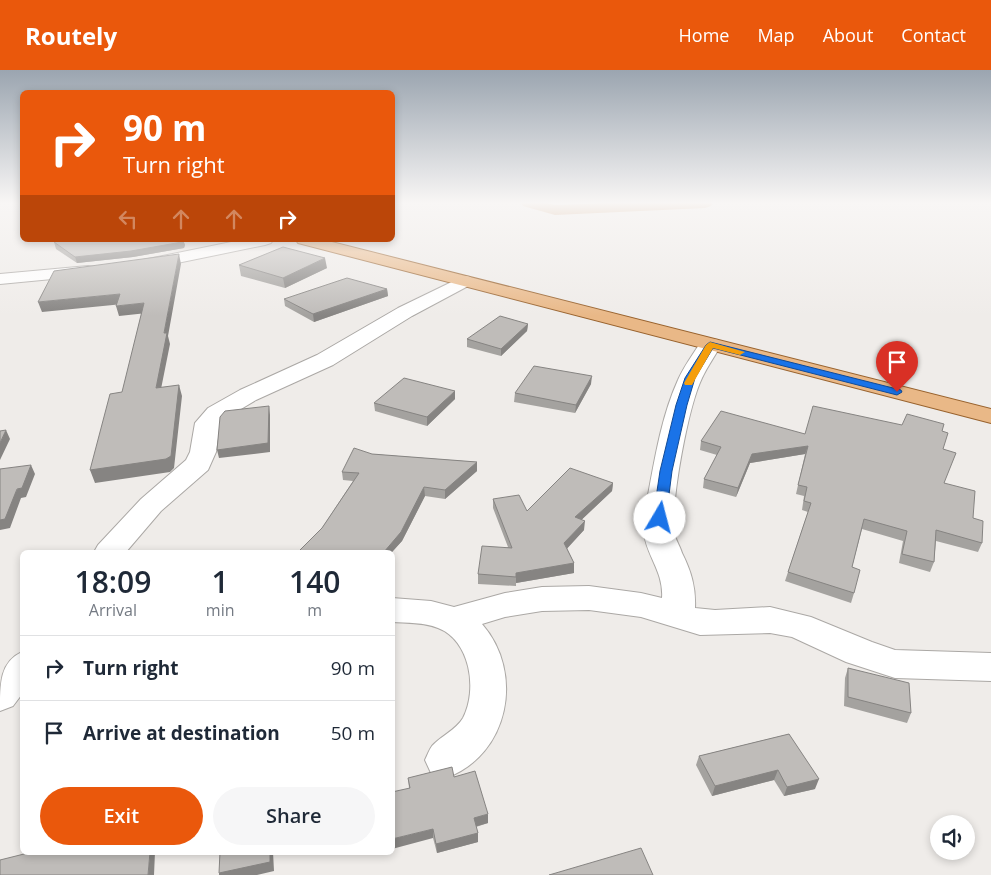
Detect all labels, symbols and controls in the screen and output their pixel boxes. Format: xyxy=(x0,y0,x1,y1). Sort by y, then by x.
text: Routely xyxy=(25,19,117,52)
text: Home xyxy=(679,23,729,47)
text: Map xyxy=(757,23,795,47)
text: About xyxy=(823,23,873,47)
text: Contact xyxy=(901,23,966,47)
text: 90 m xyxy=(123,104,206,151)
icon: right xyxy=(40,110,105,175)
text: Turn right xyxy=(123,149,225,179)
icon: left xyxy=(114,205,142,233)
icon: ahead xyxy=(167,205,195,233)
icon: ahead xyxy=(220,205,248,233)
icon: right xyxy=(273,205,301,233)
pin xyxy=(876,341,918,392)
icon: arrive xyxy=(883,348,911,376)
position arrow xyxy=(633,491,685,543)
text: 18:09 xyxy=(75,561,151,602)
text: 1 xyxy=(212,561,229,602)
text: 140 xyxy=(289,561,340,602)
text: Arrival xyxy=(89,599,137,621)
text: min xyxy=(206,599,235,621)
text: m xyxy=(307,599,322,621)
icon: right xyxy=(40,654,68,682)
text: Turn right xyxy=(83,655,178,681)
text: 90 m xyxy=(331,655,375,681)
icon: arrive xyxy=(40,719,68,747)
text: Arrive at destination xyxy=(83,720,280,746)
text: 50 m xyxy=(331,720,375,746)
button: Exit xyxy=(40,787,203,845)
button: Share xyxy=(213,787,375,845)
map controls xyxy=(930,815,975,860)
button: sound xyxy=(930,815,975,860)

